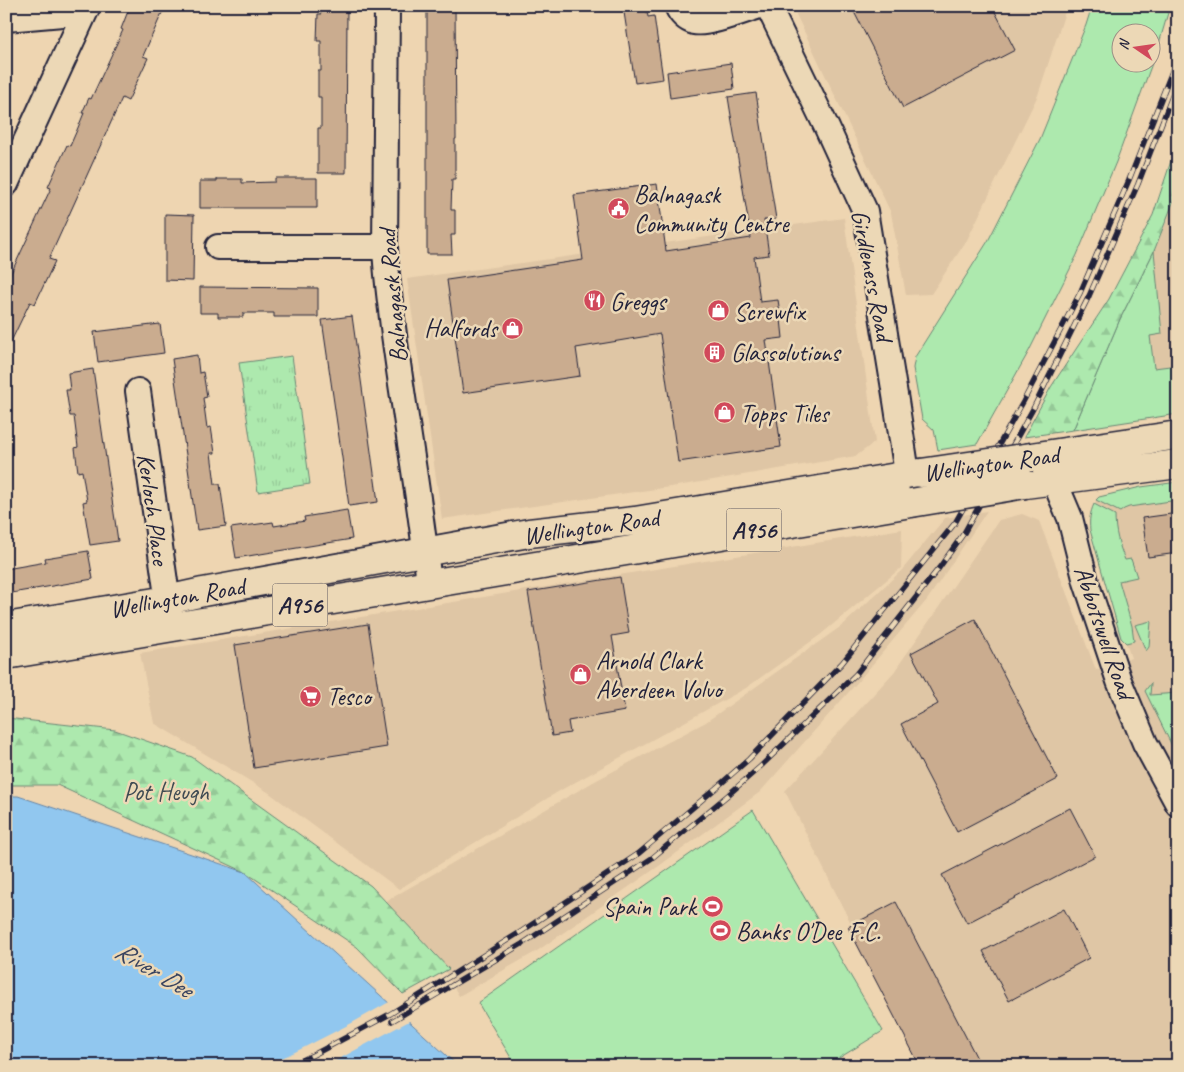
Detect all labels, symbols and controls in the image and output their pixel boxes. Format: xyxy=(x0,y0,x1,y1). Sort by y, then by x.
north arrow xyxy=(1112,22,1162,72)
text: N xyxy=(1115,37,1134,51)
place label: Balnagask Community Centre xyxy=(634,179,790,240)
public building icon: Balnagask Community Centre xyxy=(606,196,630,220)
street label: Girdleness Road xyxy=(844,207,901,347)
street label: Balnagask Road xyxy=(371,225,415,364)
place label: Greggs xyxy=(610,286,668,318)
restaurant icon: Greggs xyxy=(582,289,606,313)
place label: Screwfix xyxy=(734,296,807,328)
shop icon: Screwfix xyxy=(706,299,730,323)
place label: Halfords xyxy=(424,313,499,345)
shop icon: Halfords xyxy=(501,316,525,340)
place label: Glassolutions xyxy=(731,337,842,369)
building icon: Glassolutions xyxy=(703,340,727,364)
place label: Topps Tiles xyxy=(740,398,831,430)
shop icon: Topps Tiles xyxy=(712,401,736,425)
street label: Wellington Road xyxy=(922,438,1065,489)
street label: Kerloch Place xyxy=(129,451,177,569)
street label: Wellington Road xyxy=(522,501,665,552)
road number: A956 xyxy=(726,508,782,552)
street label: Abbotswell Road xyxy=(1066,562,1143,707)
street label: Wellington Road xyxy=(107,570,251,626)
road number: A956 xyxy=(272,584,328,626)
place label: Arnold Clark Aberdeen Volvo xyxy=(596,645,725,706)
shop icon: Arnold Clark Aberdeen Volvo xyxy=(568,662,592,686)
place label: Tesco xyxy=(327,681,374,713)
supermarket icon: Tesco xyxy=(299,684,323,708)
park label: Pot Heugh xyxy=(123,776,209,808)
place label: Spain Park xyxy=(603,891,698,923)
sports icon: Spain Park xyxy=(700,894,724,918)
place label: Banks O'Dee F.C. xyxy=(736,916,881,948)
sports icon: Banks O'Dee F.C. xyxy=(708,919,732,943)
water label: River Dee xyxy=(109,934,202,1007)

